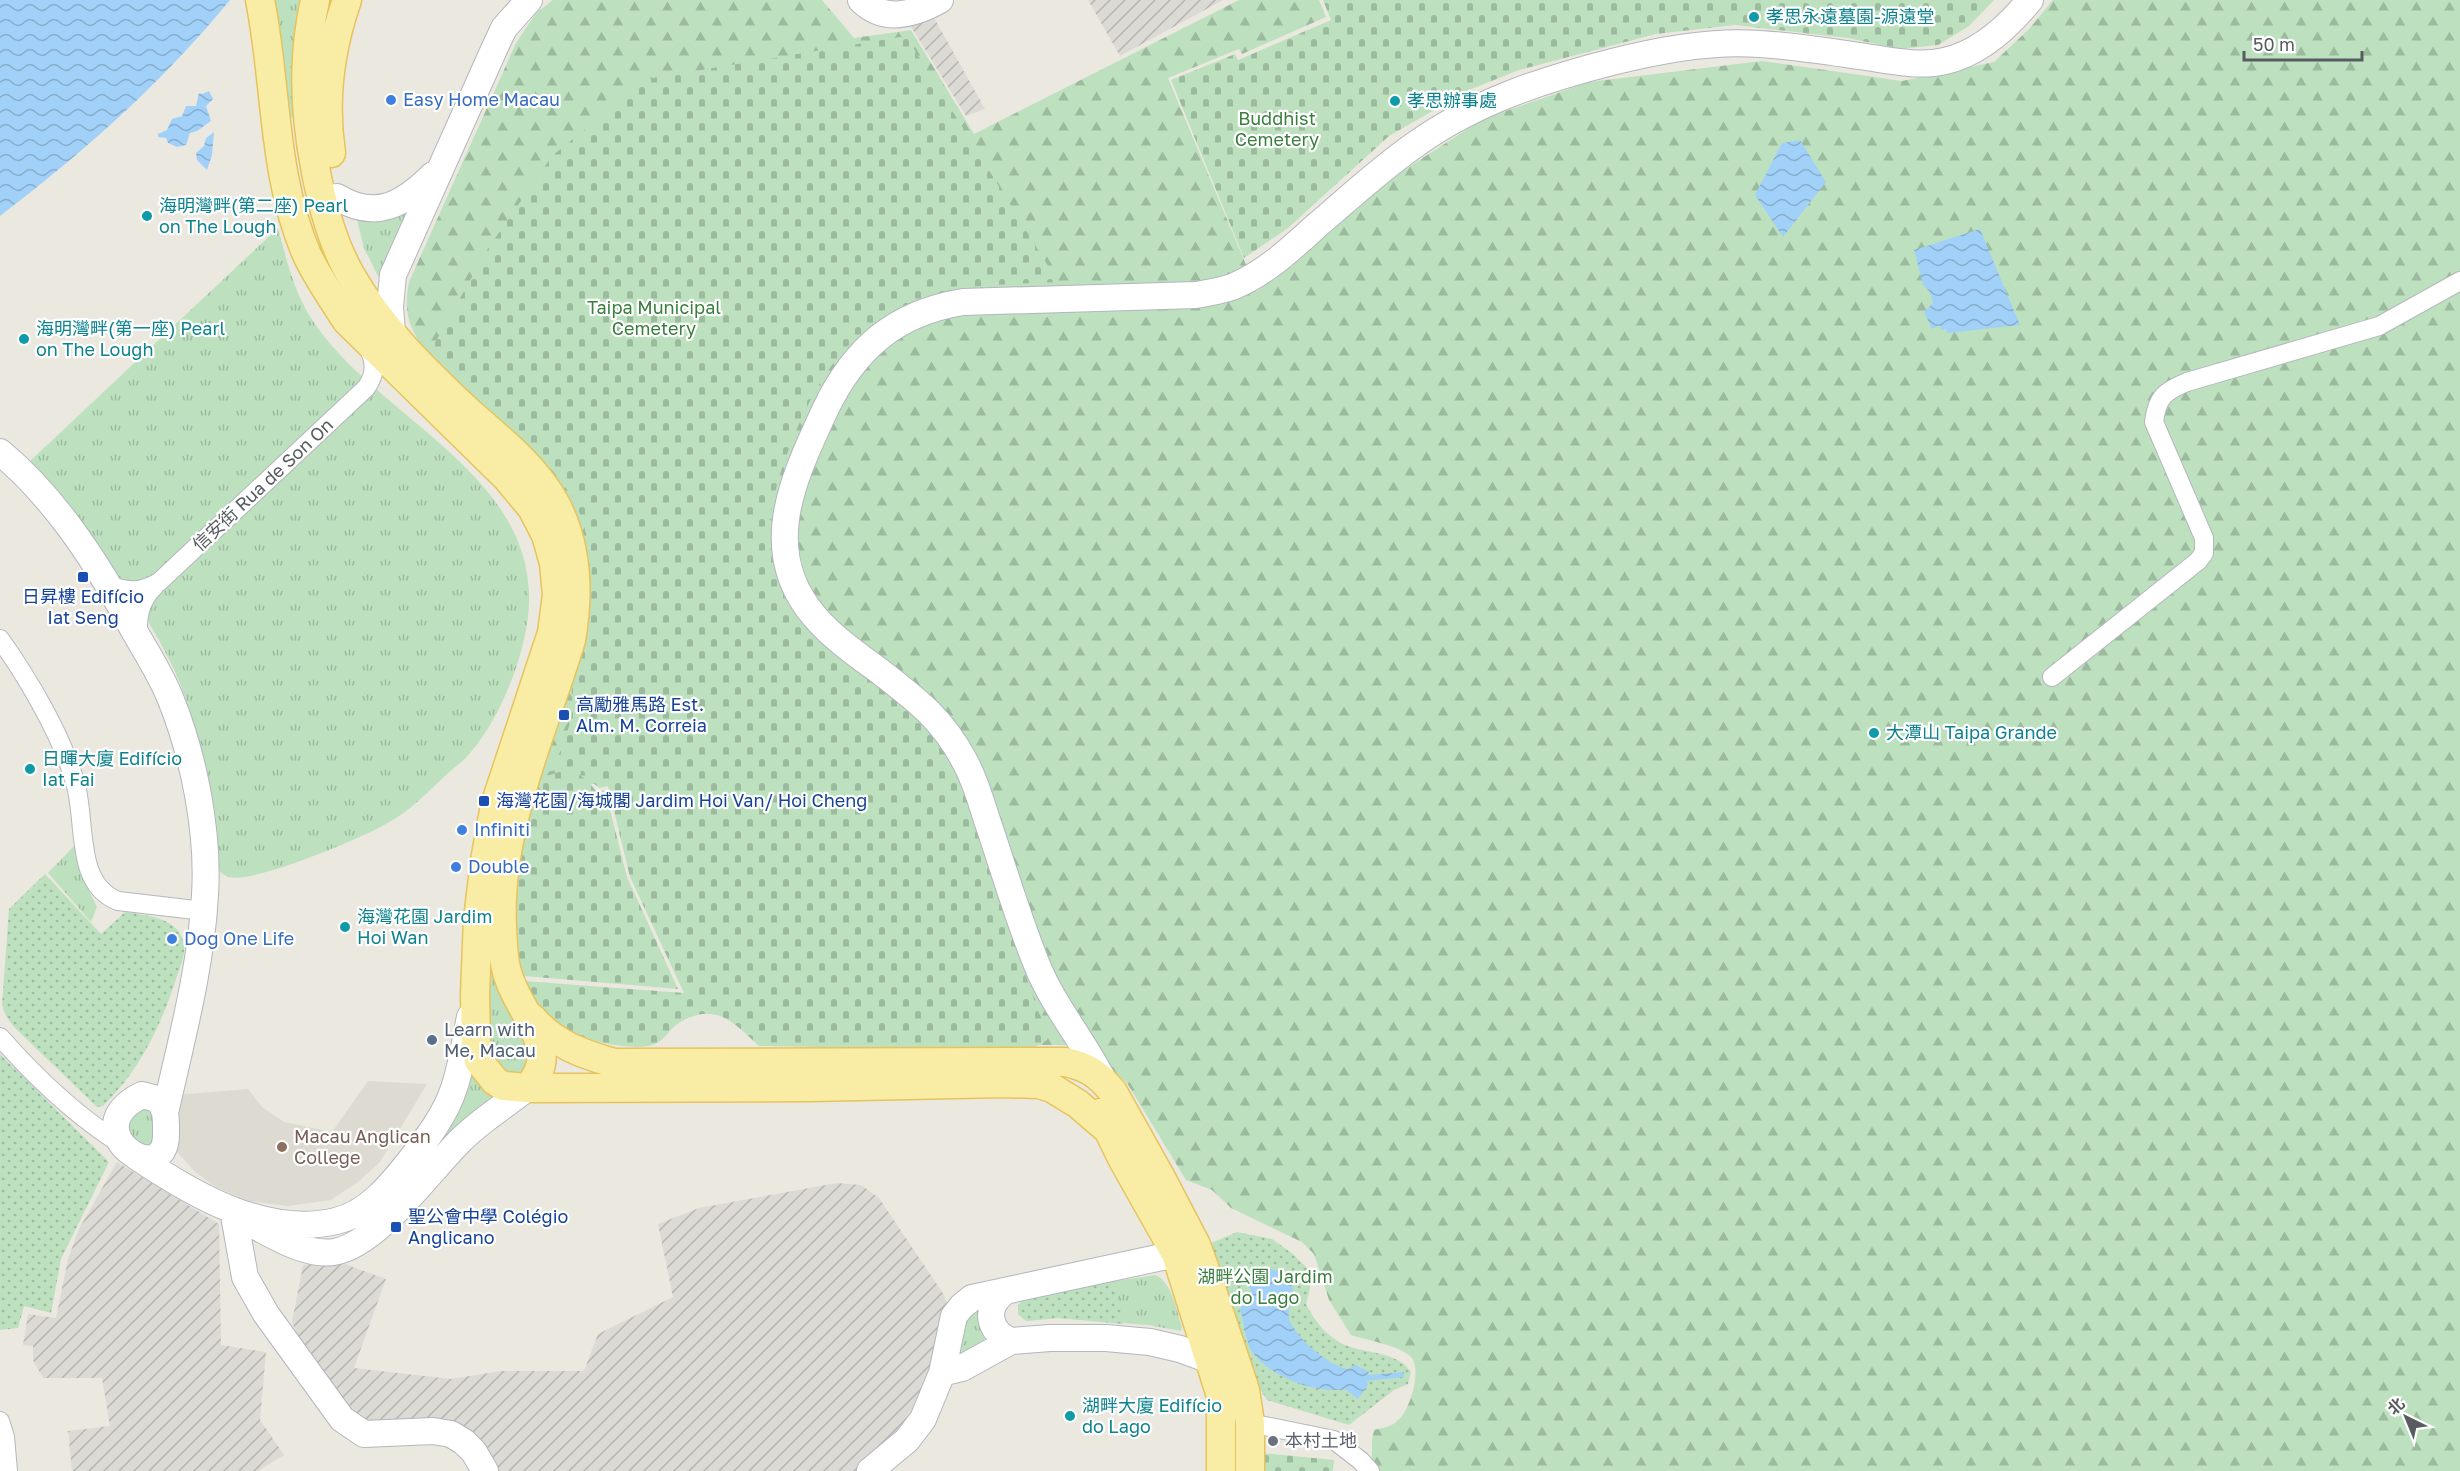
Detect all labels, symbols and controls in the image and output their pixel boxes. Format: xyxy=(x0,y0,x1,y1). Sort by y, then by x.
place label: 孝思永遠墓園-源遠堂 xyxy=(1766,5,1935,27)
marker: 孝思永遠墓園-源遠堂 xyxy=(1747,10,1761,24)
scale bar xyxy=(2244,24,2362,62)
text: 50 m xyxy=(2253,33,2295,55)
place label: Easy Home Macau xyxy=(403,88,560,110)
place label: 孝思辦事處 xyxy=(1407,89,1497,111)
marker: Easy Home Macau xyxy=(384,93,398,107)
marker: 孝思辦事處 xyxy=(1388,94,1402,108)
park label: Buddhist Cemetery xyxy=(1235,107,1319,150)
place label: 海明灣畔(第二座) Pearl on The Lough xyxy=(159,194,348,237)
marker: 海明灣畔(第二座) Pearl on The Lough xyxy=(140,209,154,223)
park label: Taipa Municipal Cemetery xyxy=(587,296,721,339)
place label: 海明灣畔(第一座) Pearl on The Lough xyxy=(36,317,225,360)
marker: 海明灣畔(第一座) Pearl on The Lough xyxy=(17,332,31,346)
street label: 信安街 Rua de Son On xyxy=(187,413,337,555)
marker: 日昇樓 Edifício Iat Seng xyxy=(76,570,90,584)
place label: 日昇樓 Edifício Iat Seng xyxy=(22,585,144,628)
place label: 高勵雅馬路 Est. Alm. M. Correia xyxy=(576,693,707,736)
marker: 高勵雅馬路 Est. Alm. M. Correia xyxy=(557,708,571,722)
place label: 大潭山 Taipa Grande xyxy=(1886,721,2057,743)
marker: 大潭山 Taipa Grande xyxy=(1867,726,1881,740)
place label: 日暉大廈 Edifício Iat Fai xyxy=(42,747,182,790)
marker: 日暉大廈 Edifício Iat Fai xyxy=(23,762,37,776)
place label: 海灣花園/海城閣 Jardim Hoi Van/ Hoi Cheng xyxy=(496,789,867,811)
marker: 海灣花園/海城閣 Jardim Hoi Van/ Hoi Cheng xyxy=(477,794,491,808)
place label: Infiniti xyxy=(474,818,530,840)
marker: Infiniti xyxy=(455,823,469,837)
place label: Double xyxy=(468,855,529,877)
marker: Double xyxy=(449,860,463,874)
place label: 海灣花園 Jardim Hoi Wan xyxy=(357,905,492,948)
marker: 海灣花園 Jardim Hoi Wan xyxy=(338,920,352,934)
place label: Dog One Life xyxy=(184,927,294,949)
marker: Dog One Life xyxy=(165,932,179,946)
place label: Learn with Me, Macau xyxy=(444,1018,536,1061)
marker: Learn with Me, Macau xyxy=(425,1033,439,1047)
place label: Macau Anglican College xyxy=(294,1125,431,1168)
marker: Macau Anglican College xyxy=(275,1140,289,1154)
place label: 聖公會中學 Colégio Anglicano xyxy=(408,1205,568,1248)
marker: 聖公會中學 Colégio Anglicano xyxy=(389,1220,403,1234)
park label: 湖畔公園 Jardim do Lago xyxy=(1197,1265,1333,1308)
north arrow xyxy=(2376,1387,2436,1447)
text: 北 xyxy=(2383,1393,2408,1419)
place label: 湖畔大廈 Edifício do Lago xyxy=(1082,1394,1222,1437)
marker: 湖畔大廈 Edifício do Lago xyxy=(1063,1409,1077,1423)
place label: 本村土地 xyxy=(1285,1429,1357,1451)
marker: 本村土地 xyxy=(1266,1434,1280,1448)

